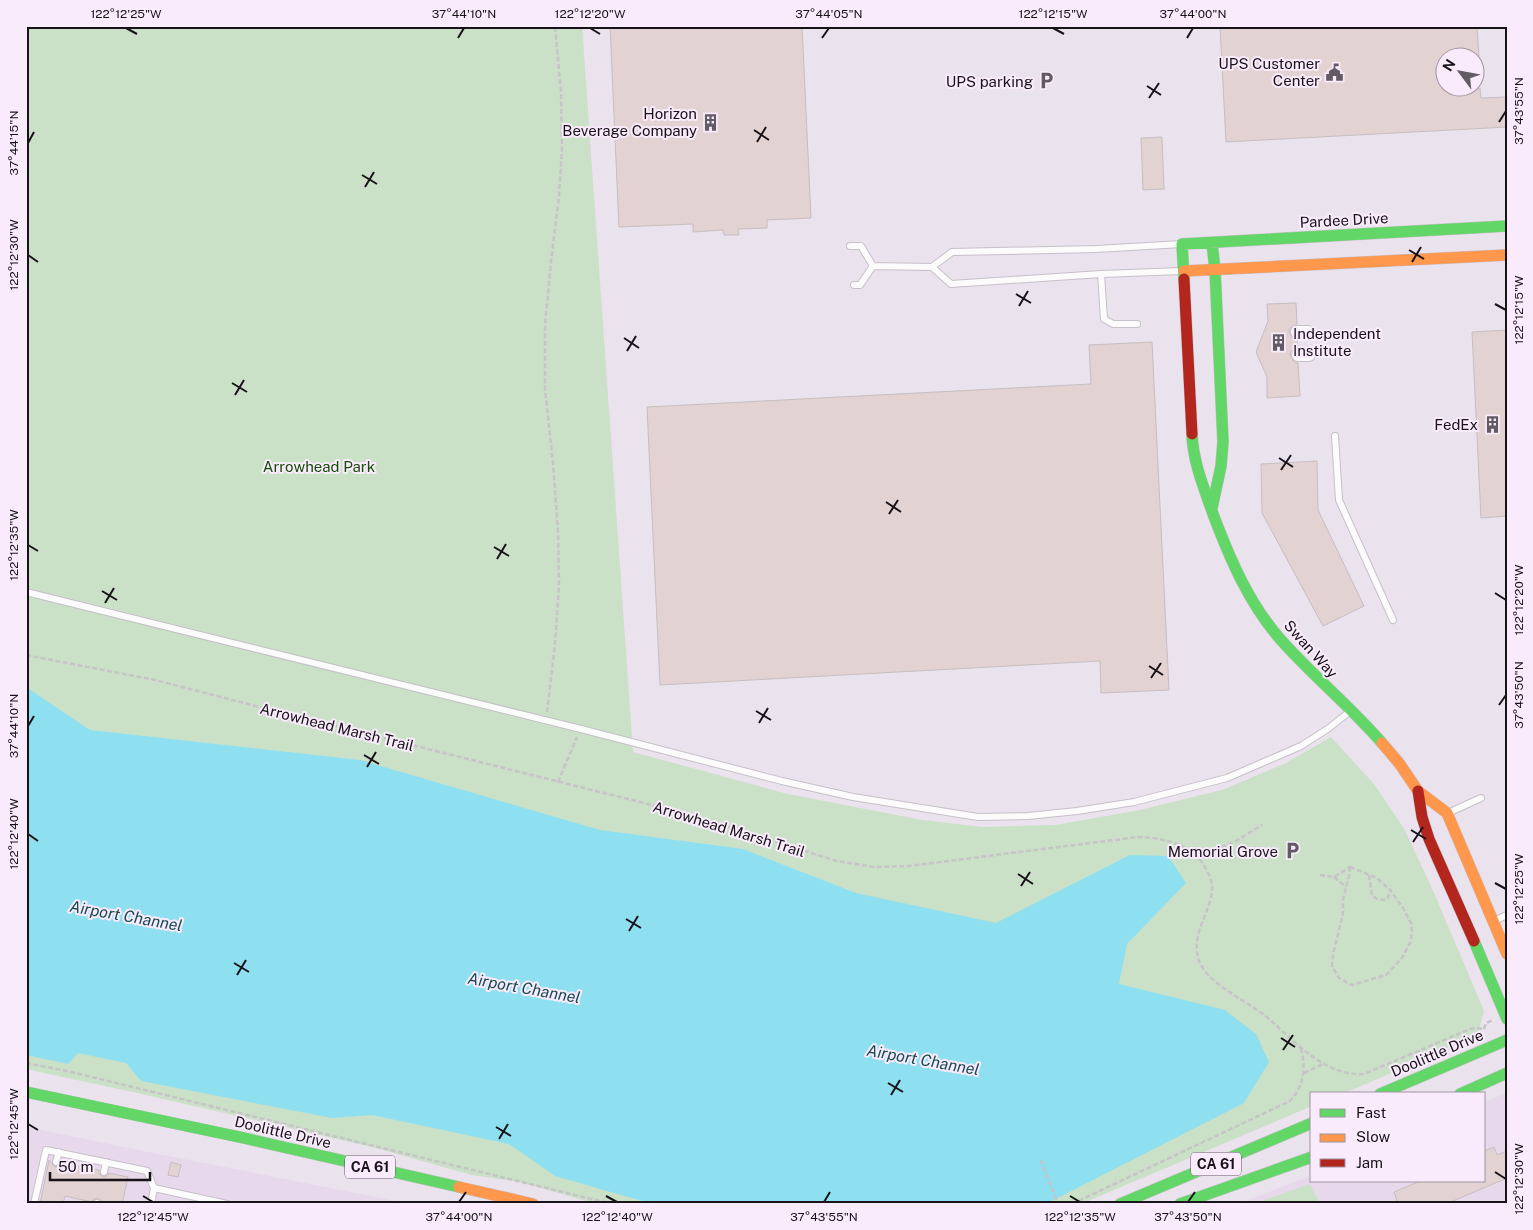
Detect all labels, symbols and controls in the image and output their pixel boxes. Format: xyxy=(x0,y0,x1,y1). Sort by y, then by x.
text: 122°12'25"W xyxy=(90,7,162,21)
text: 37°44'10"N xyxy=(432,7,496,21)
text: 122°12'20"W xyxy=(555,7,626,21)
text: 37°44'05"N xyxy=(795,7,863,21)
text: 122°12'15"W xyxy=(1019,7,1088,21)
text: 37°44'00"N xyxy=(1160,7,1226,21)
north arrow xyxy=(1436,48,1486,98)
place label: UPS Customer Center xyxy=(1218,55,1320,89)
text: N xyxy=(1439,56,1459,74)
public building icon: UPS Customer Center xyxy=(1324,62,1344,82)
parking icon: UPS parking xyxy=(1037,71,1057,91)
place label: UPS parking xyxy=(946,73,1033,90)
text: 37°43'55"N xyxy=(1512,77,1526,145)
place label: Horizon Beverage Company xyxy=(562,105,697,139)
text: 37°44'15"N xyxy=(7,111,21,175)
building icon: Horizon Beverage Company xyxy=(701,112,721,132)
street label: Pardee Drive xyxy=(1299,209,1389,231)
text: 122°12'30"W xyxy=(7,219,21,291)
text: 122°12'15"W xyxy=(1512,275,1526,344)
place label: Independent Institute xyxy=(1293,325,1381,359)
building icon: Independent Institute xyxy=(1269,332,1289,352)
building icon: FedEx xyxy=(1482,414,1502,434)
place label: FedEx xyxy=(1434,416,1478,433)
park label: Arrowhead Park xyxy=(263,458,375,475)
text: 122°12'35"W xyxy=(7,509,21,581)
text: 122°12'20"W xyxy=(1512,564,1526,635)
street label: Swan Way xyxy=(1281,617,1341,681)
text: 37°43'50"N xyxy=(1512,661,1526,729)
text: 37°44'10"N xyxy=(7,694,21,758)
street label: Arrowhead Marsh Trail xyxy=(258,700,416,754)
text: 122°12'40"W xyxy=(7,798,21,870)
street label: Arrowhead Marsh Trail xyxy=(651,798,807,860)
parking icon: Memorial Grove xyxy=(1282,841,1302,861)
place label: Memorial Grove xyxy=(1168,843,1278,860)
text: 122°12'25"W xyxy=(1512,853,1526,925)
water label: Airport Channel xyxy=(68,897,184,935)
water label: Airport Channel xyxy=(466,969,582,1007)
street label: Doolittle Drive xyxy=(1388,1026,1486,1080)
water label: Airport Channel xyxy=(865,1041,981,1079)
text: 122°12'45"W xyxy=(7,1088,21,1160)
legend xyxy=(1310,1092,1486,1182)
text: Fast xyxy=(1356,1104,1386,1121)
street label: Doolittle Drive xyxy=(233,1113,333,1151)
text: Slow xyxy=(1356,1128,1391,1145)
text: 122°12'30"W xyxy=(1512,1143,1526,1215)
scale bar xyxy=(50,1150,150,1182)
road number: CA 61 xyxy=(1191,1152,1241,1176)
text: Jam xyxy=(1356,1154,1383,1171)
road number: CA 61 xyxy=(345,1156,395,1178)
text: 50 m xyxy=(58,1158,93,1175)
text: 122°12'45"W xyxy=(117,1210,189,1224)
text: 37°44'00"N xyxy=(426,1210,492,1224)
text: 122°12'40"W xyxy=(581,1210,653,1224)
text: 37°43'55"N xyxy=(790,1210,858,1224)
text: 122°12'35"W xyxy=(1044,1210,1116,1224)
text: 37°43'50"N xyxy=(1154,1210,1222,1224)

